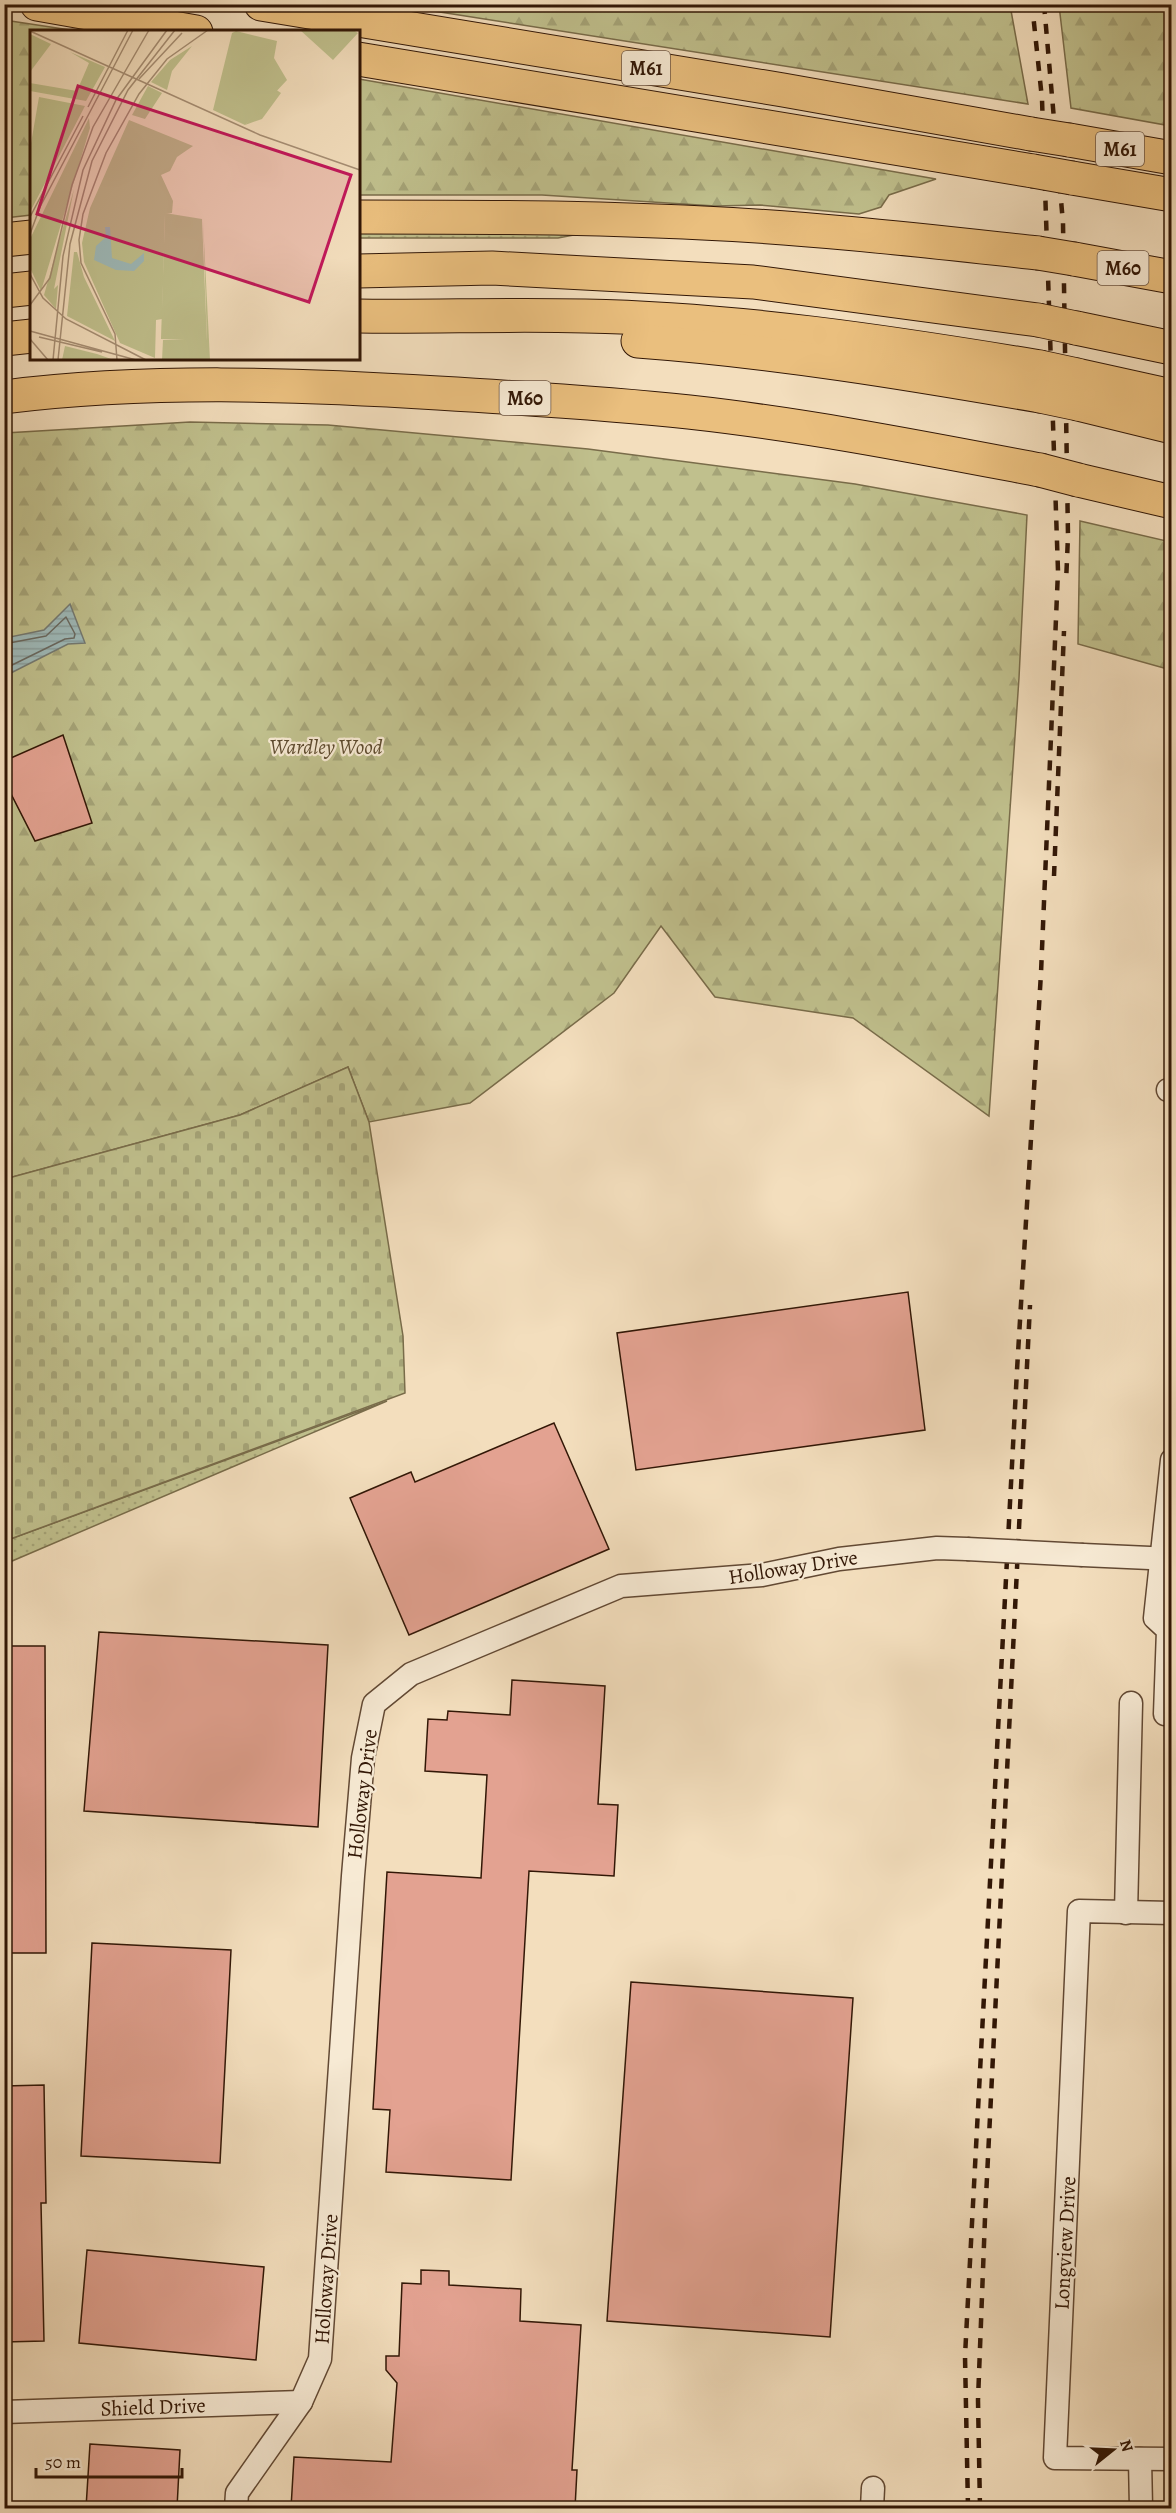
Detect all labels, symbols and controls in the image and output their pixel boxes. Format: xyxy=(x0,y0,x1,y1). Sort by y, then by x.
inset map xyxy=(30,30,360,360)
road number: M61 xyxy=(622,51,670,85)
road number: M61 xyxy=(1096,132,1144,166)
road number: M60 xyxy=(1098,251,1148,285)
road number: M60 xyxy=(500,381,550,415)
park label: Wardley Wood xyxy=(269,733,383,761)
street label: Holloway Drive xyxy=(726,1543,860,1591)
street label: Holloway Drive xyxy=(340,1727,384,1861)
street label: Longview Drive xyxy=(1048,2175,1082,2311)
street label: Holloway Drive xyxy=(307,2213,345,2345)
street label: Shield Drive xyxy=(100,2391,206,2423)
north arrow xyxy=(1083,2420,1143,2480)
text: N xyxy=(1114,2437,1139,2455)
scale bar xyxy=(36,2441,182,2479)
text: 50 m xyxy=(45,2450,81,2474)

